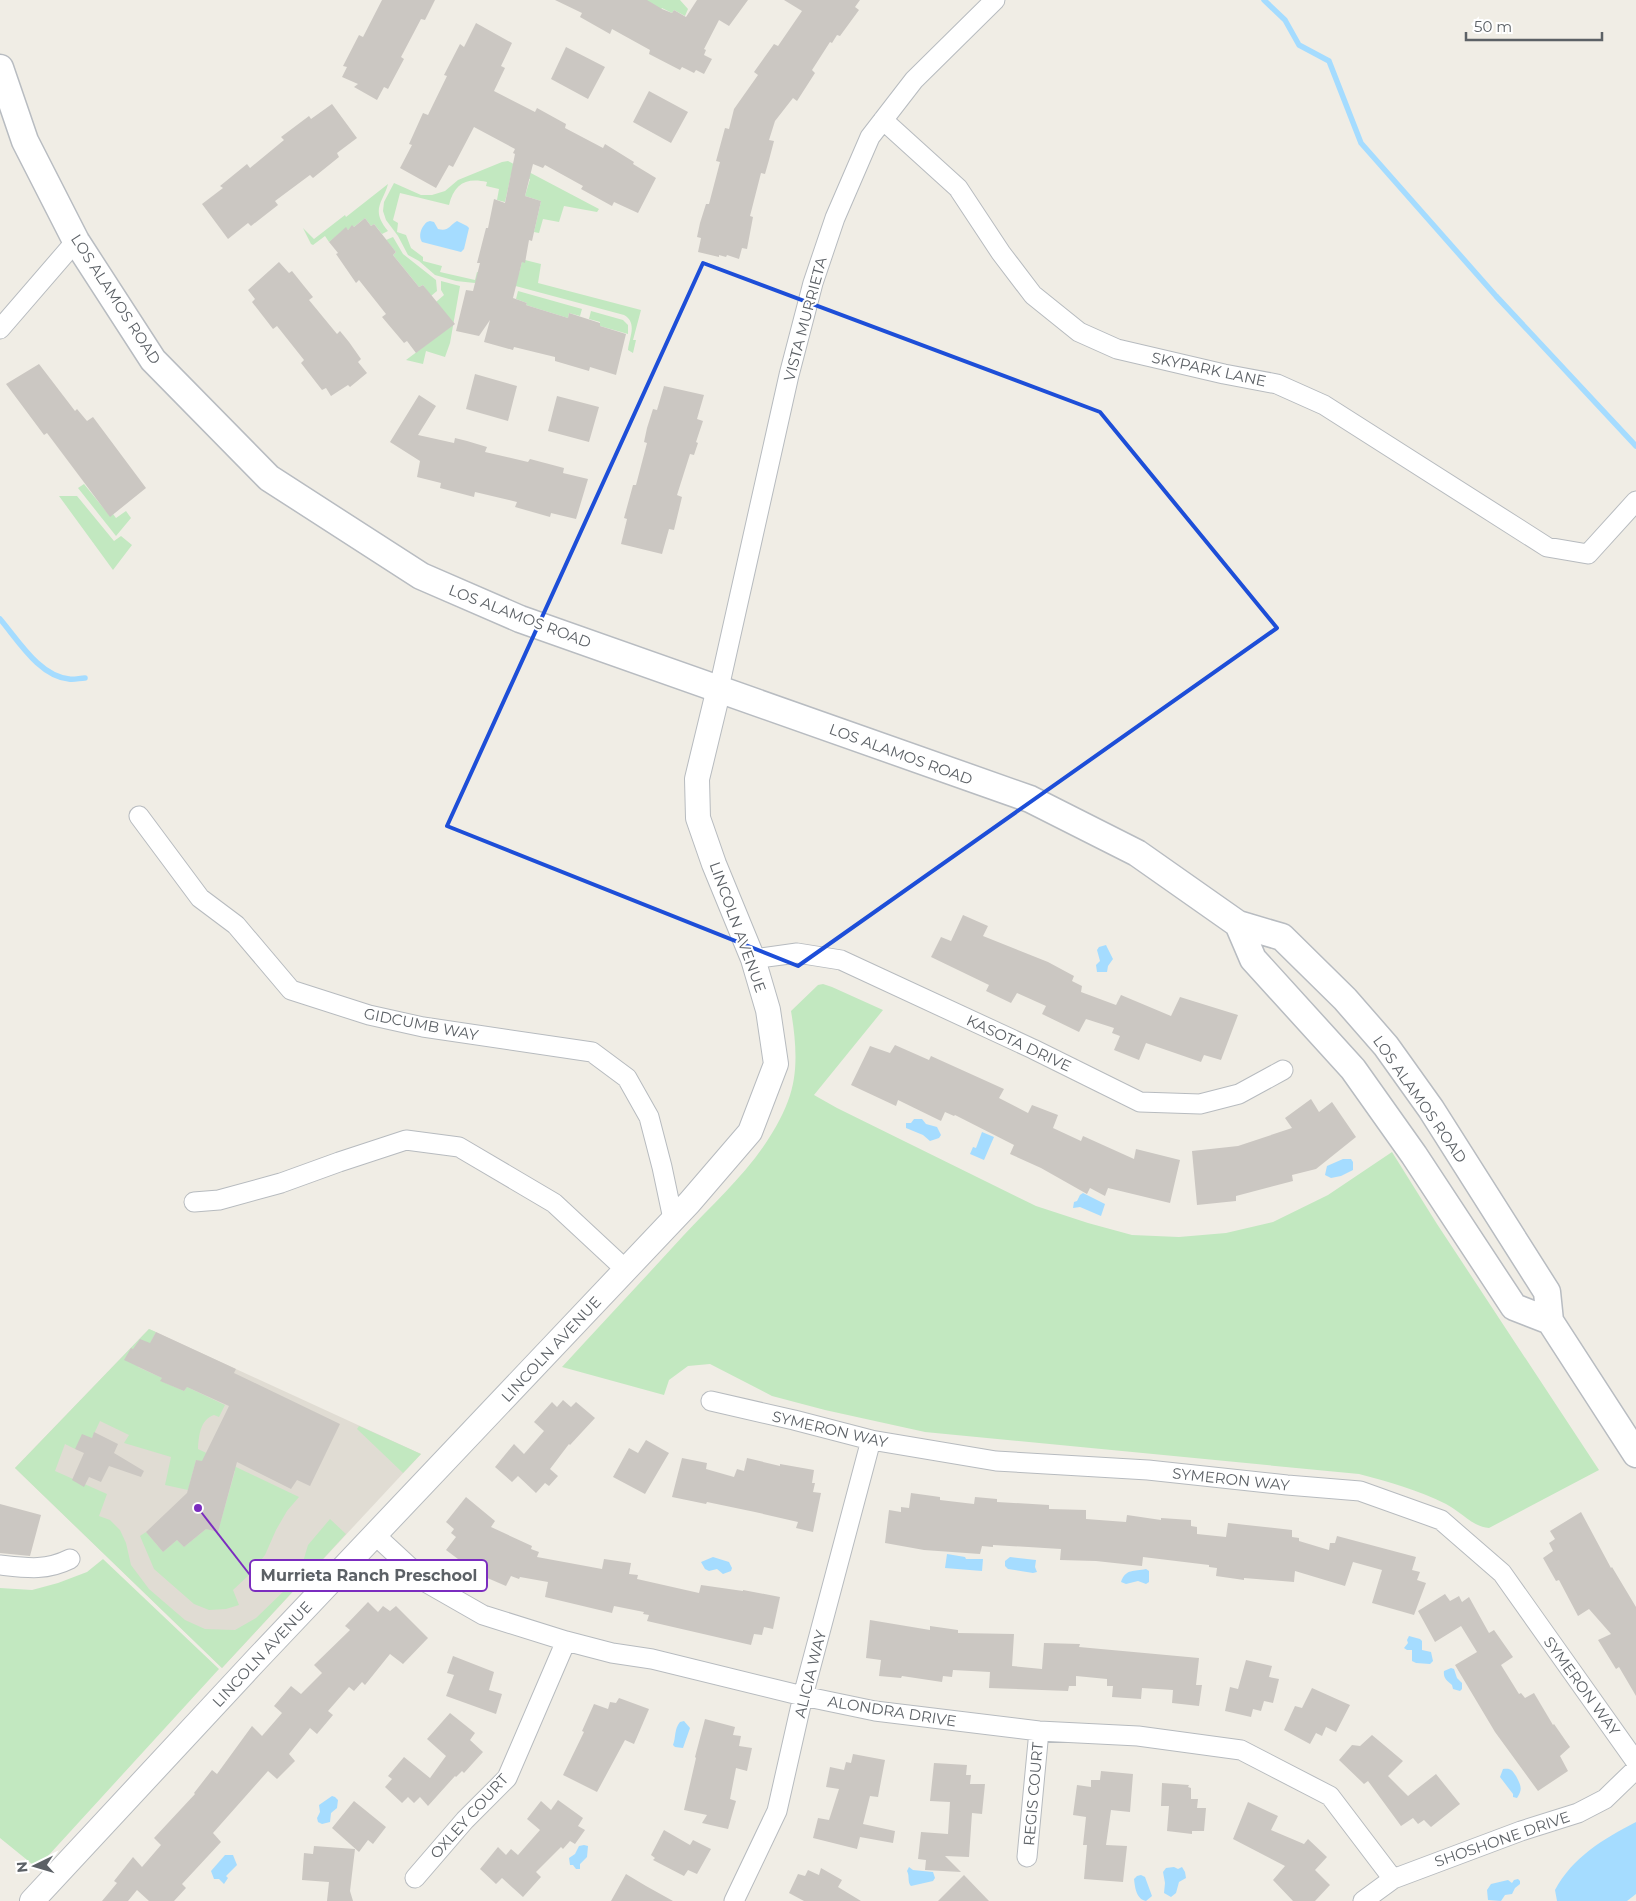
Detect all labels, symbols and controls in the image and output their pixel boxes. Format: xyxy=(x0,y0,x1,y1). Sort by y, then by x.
scale bar xyxy=(1466,10,1602,42)
text: 50 m xyxy=(1474,17,1512,36)
street label: LOS ALAMOS ROAD xyxy=(67,230,165,368)
street label: VISTA MURRIETA xyxy=(779,255,831,383)
street label: SKYPARK LANE xyxy=(1150,348,1268,390)
street label: LOS ALAMOS ROAD xyxy=(446,580,594,652)
street label: LOS ALAMOS ROAD xyxy=(827,719,975,789)
street label: LINCOLN AVENUE xyxy=(706,859,770,995)
street label: GIDCUMB WAY xyxy=(362,1004,480,1045)
street label: KASOTA DRIVE xyxy=(964,1010,1074,1076)
street label: LOS ALAMOS ROAD xyxy=(1369,1032,1471,1166)
street label: LINCOLN AVENUE xyxy=(497,1292,605,1406)
street label: SYMERON WAY xyxy=(770,1406,890,1452)
street label: SYMERON WAY xyxy=(1171,1463,1291,1495)
callout: Murrieta Ranch Preschool xyxy=(250,1560,487,1591)
text: Murrieta Ranch Preschool xyxy=(261,1566,477,1585)
street label: LINCOLN AVENUE xyxy=(208,1597,316,1711)
street label: ALICIA WAY xyxy=(790,1628,830,1720)
street label: SYMERON WAY xyxy=(1540,1633,1625,1740)
street label: ALONDRA DRIVE xyxy=(826,1691,958,1731)
street label: REGIS COURT xyxy=(1019,1741,1047,1847)
street label: OXLEY COURT xyxy=(426,1769,512,1862)
street label: SHOSHONE DRIVE xyxy=(1432,1807,1572,1871)
north arrow xyxy=(10,1841,60,1891)
text: N xyxy=(13,1861,32,1874)

